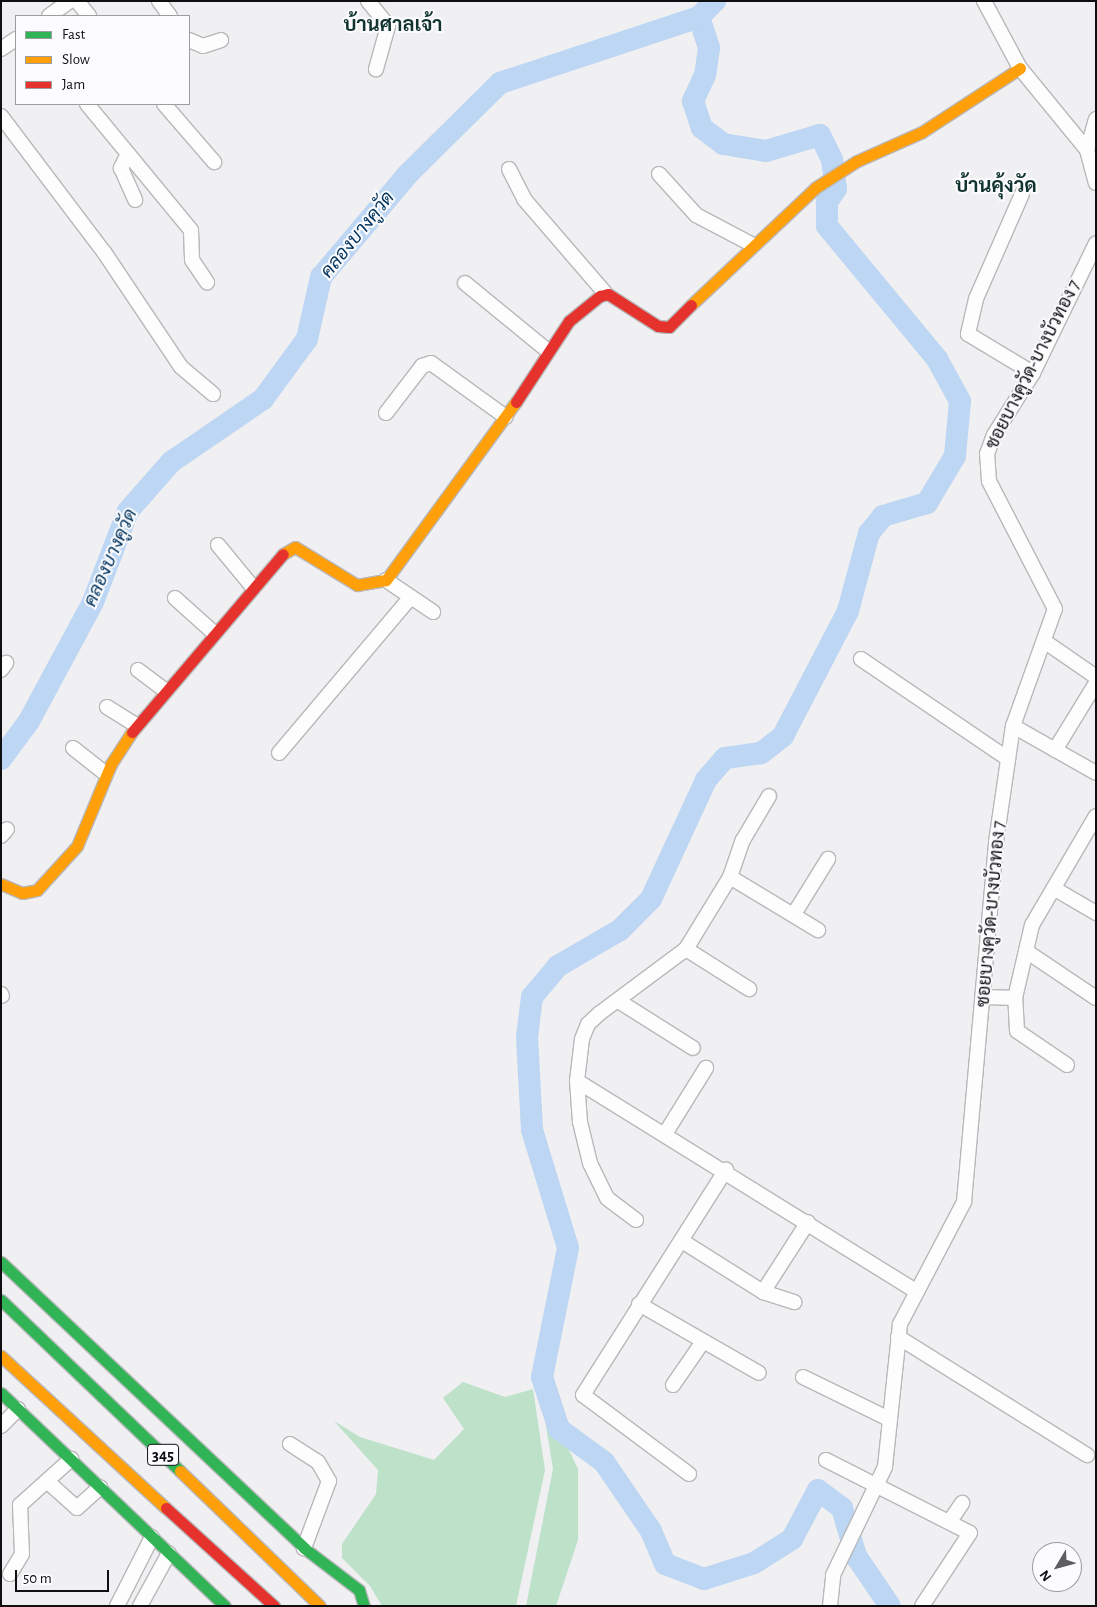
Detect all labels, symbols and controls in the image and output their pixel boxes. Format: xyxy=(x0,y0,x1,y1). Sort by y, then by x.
district label: บ้านศาลเจ้า xyxy=(343,13,443,37)
legend xyxy=(15,15,190,105)
text: Fast xyxy=(62,27,85,42)
text: Slow xyxy=(62,52,90,67)
text: Jam xyxy=(62,77,85,92)
district label: บ้านคุ้งวัด xyxy=(955,174,1037,198)
water label: คลองบางคูวัด xyxy=(316,187,400,283)
street label: ซอยบางคูวัด-บางบัวทอง 7 xyxy=(982,277,1086,453)
water label: คลองบางคูวัด xyxy=(79,506,143,610)
street label: ซอยบางคูวัด-บางบัวทอง 7 xyxy=(973,820,1011,1008)
road number: 345 xyxy=(147,1442,179,1468)
north arrow xyxy=(1032,1542,1082,1592)
scale bar xyxy=(18,1560,111,1592)
text: N xyxy=(1037,1567,1054,1584)
text: 50 m xyxy=(23,1571,52,1586)

